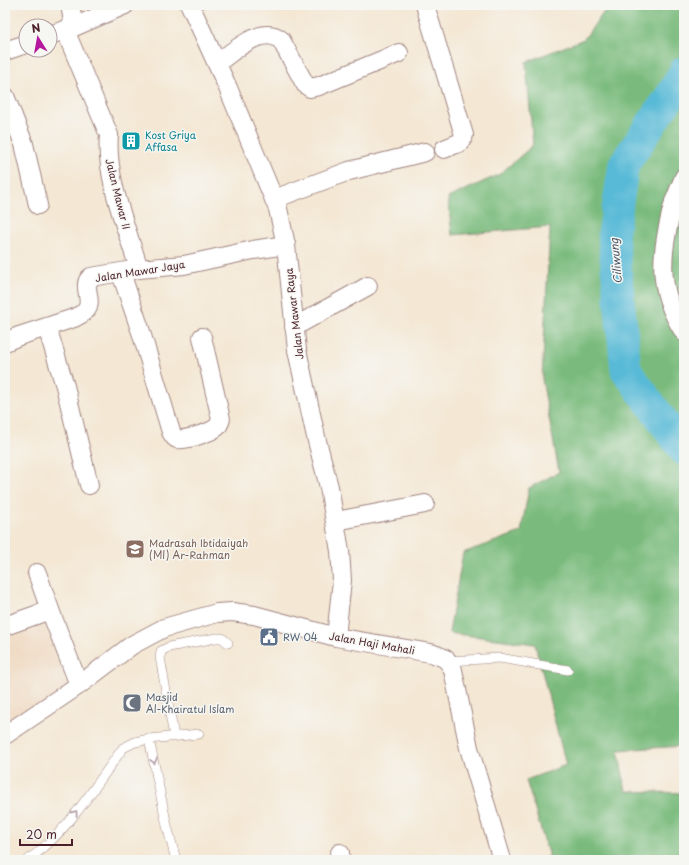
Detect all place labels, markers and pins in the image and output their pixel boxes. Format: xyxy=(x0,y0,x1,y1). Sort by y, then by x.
place label: Kost Griya Affasa xyxy=(145,127,197,154)
building icon: Kost Griya Affasa xyxy=(120,130,142,152)
place label: Madrasah Ibtidaiyah (MI) Ar-Rahman xyxy=(149,535,248,562)
school or university icon: Madrasah Ibtidaiyah (MI) Ar-Rahman xyxy=(124,538,146,560)
public building icon: RW 04 xyxy=(258,626,280,648)
place label: RW 04 xyxy=(283,629,318,644)
place label: Masjid Al-Khairatul Islam xyxy=(146,689,234,716)
mosque icon: Masjid Al-Khairatul Islam xyxy=(121,692,143,714)

